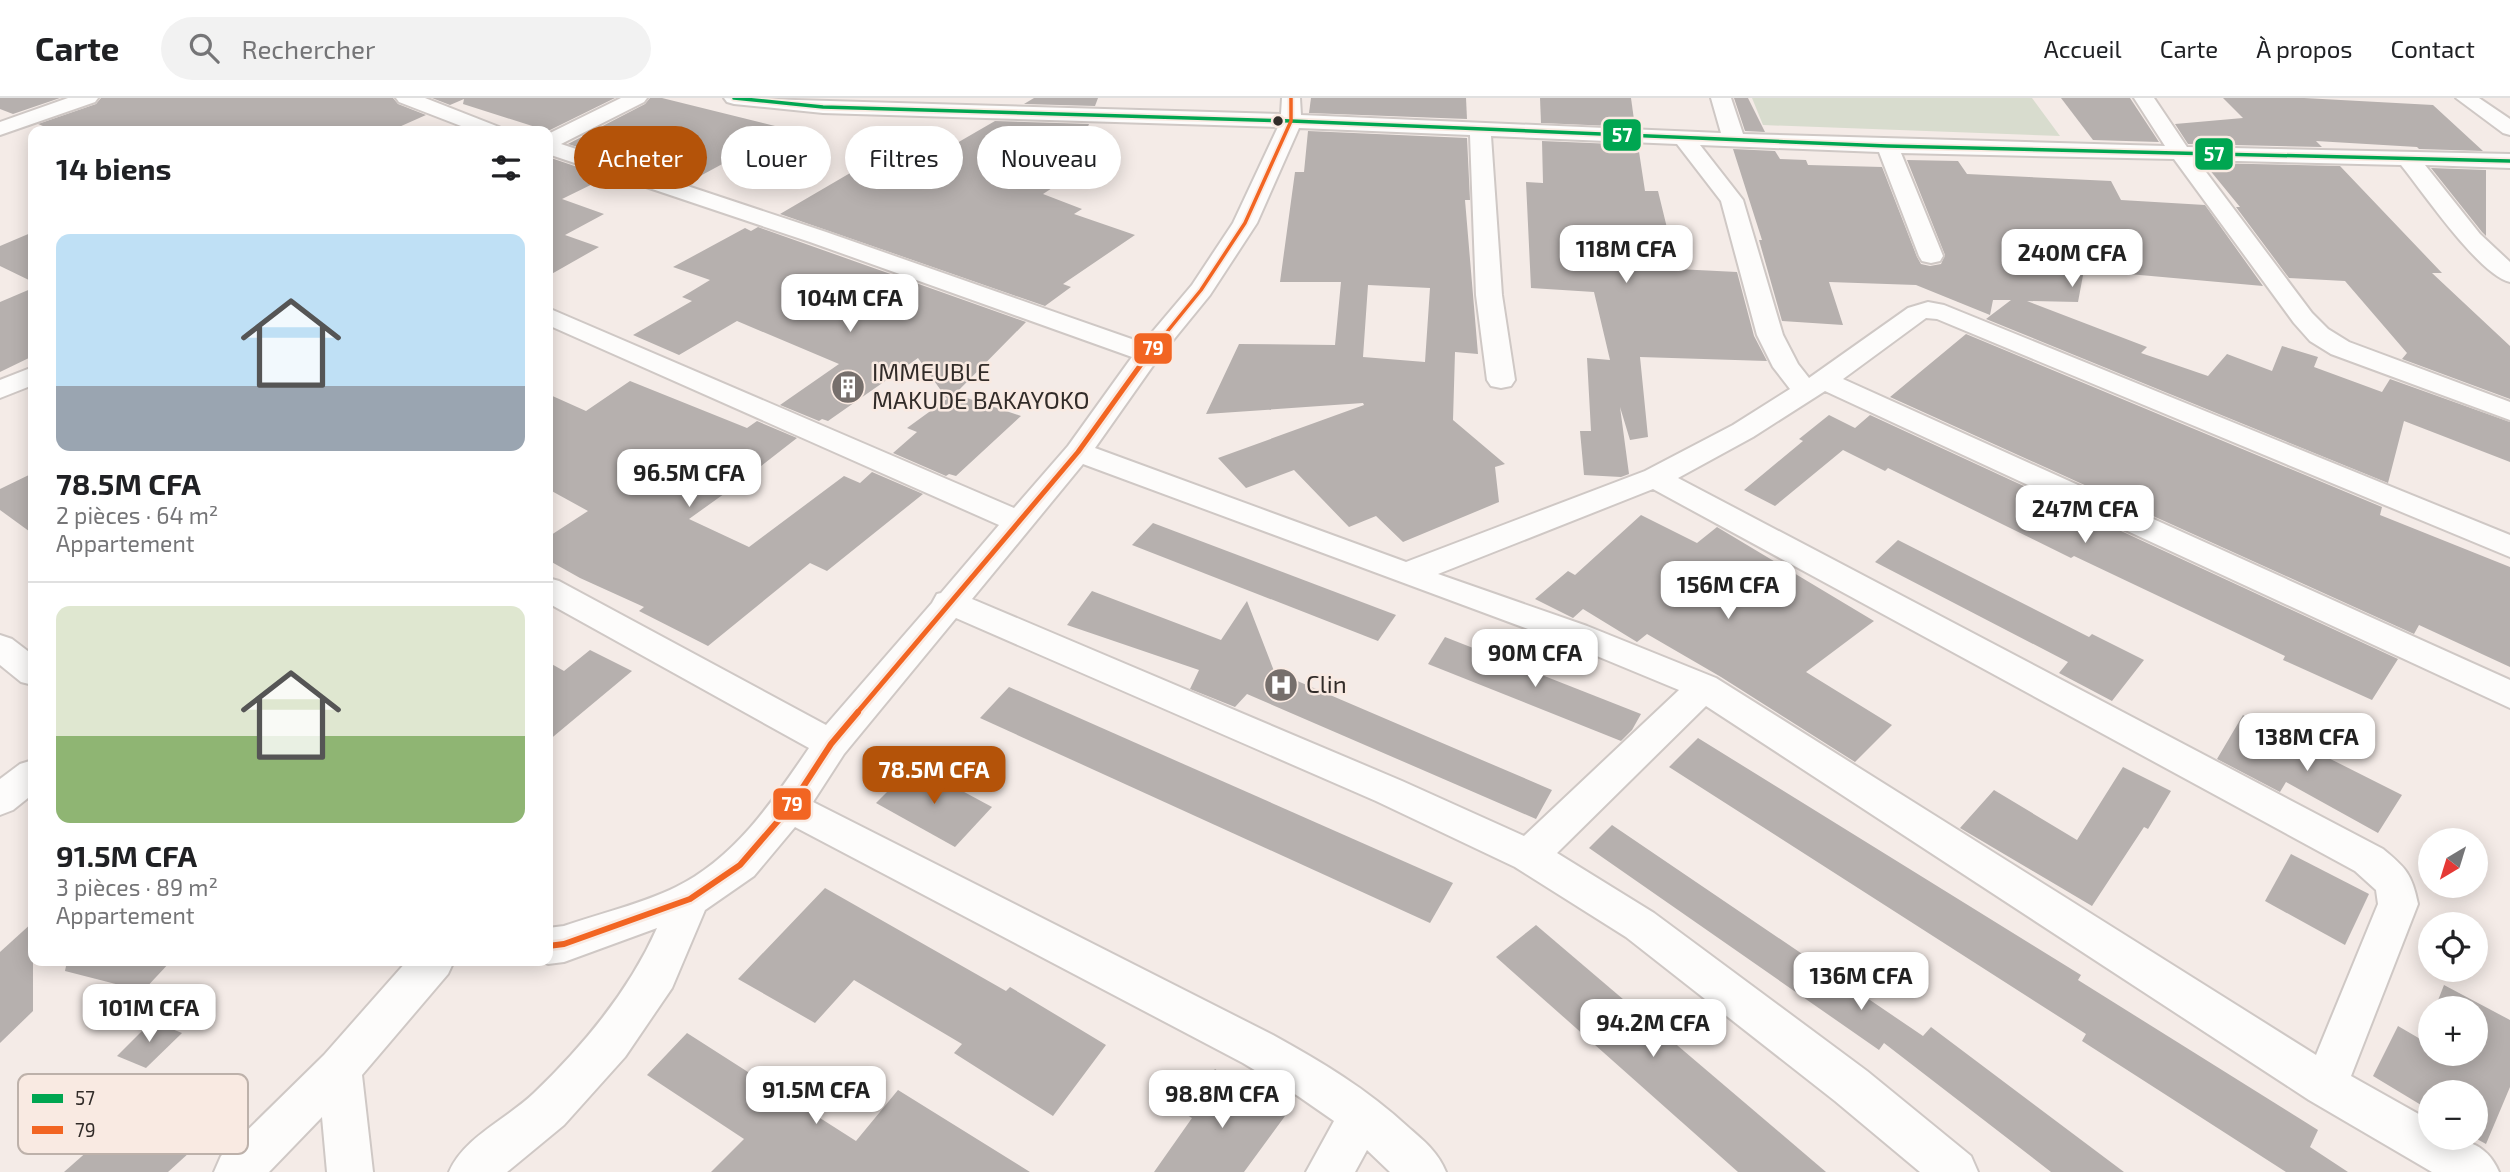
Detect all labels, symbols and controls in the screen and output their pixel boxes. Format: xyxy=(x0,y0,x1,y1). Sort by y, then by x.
search box xyxy=(161,17,651,80)
text: Carte xyxy=(35,28,119,68)
icon: search xyxy=(185,29,223,67)
text: Rechercher xyxy=(241,33,375,64)
text: Accueil xyxy=(2044,34,2122,63)
text: Carte xyxy=(2160,34,2218,63)
text: À propos xyxy=(2256,34,2353,63)
text: Contact xyxy=(2391,34,2475,63)
unlabelled marker xyxy=(1271,114,1285,128)
line badge: 57 xyxy=(1602,118,1642,152)
text: 57 xyxy=(1612,123,1632,146)
chip: Acheter xyxy=(574,126,707,189)
chip: Louer xyxy=(721,126,831,189)
chip: Filtres xyxy=(845,126,963,189)
chip: Nouveau xyxy=(977,126,1121,189)
line badge: 57 xyxy=(2194,137,2234,171)
text: 57 xyxy=(2204,142,2224,165)
icon: filters xyxy=(487,149,525,187)
text: 14 biens xyxy=(56,150,172,186)
pin: 118M CFA xyxy=(1554,226,1698,285)
pin: 240M CFA xyxy=(2000,230,2144,289)
text: 118M CFA xyxy=(1576,234,1676,262)
text: 240M CFA xyxy=(2018,238,2126,266)
pin: 104M CFA xyxy=(778,274,922,334)
icon: home xyxy=(228,280,354,406)
text: 104M CFA xyxy=(797,283,903,311)
line badge: 79 xyxy=(1133,332,1173,365)
text: 79 xyxy=(1142,336,1164,359)
place label: IMMEUBLE MAKUDE BAKAYOKO xyxy=(872,357,1090,414)
building icon: IMMEUBLE MAKUDE BAKAYOKO xyxy=(829,368,867,406)
pin: 96.5M CFA xyxy=(609,450,769,509)
text: 96.5M CFA xyxy=(633,458,745,486)
text: 78.5M CFA xyxy=(56,465,201,501)
pin: 247M CFA xyxy=(2013,486,2157,545)
text: 247M CFA xyxy=(2032,494,2138,522)
text: 2 pièces · 64 m² xyxy=(56,501,218,529)
text: Appartement xyxy=(56,529,195,557)
pin: 156M CFA xyxy=(1656,561,1800,621)
text: 156M CFA xyxy=(1677,570,1779,598)
pin: 90M CFA xyxy=(1470,630,1600,689)
text: 90M CFA xyxy=(1488,638,1582,666)
icon: home xyxy=(228,652,354,778)
hospital icon: Clin xyxy=(1262,666,1300,704)
place label: Clin xyxy=(1306,669,1347,698)
pin: 138M CFA xyxy=(2235,714,2379,773)
text: 138M CFA xyxy=(2255,722,2359,750)
pin: 78.5M CFA xyxy=(854,746,1014,806)
text: 78.5M CFA xyxy=(878,755,990,783)
line badge: 79 xyxy=(772,787,812,821)
text: 79 xyxy=(781,792,803,815)
north arrow xyxy=(2418,828,2488,898)
map controls xyxy=(2418,828,2488,1150)
text: 91.5M CFA xyxy=(56,837,197,873)
text: 3 pièces · 89 m² xyxy=(56,873,218,901)
text: Appartement xyxy=(56,901,195,929)
button: locate xyxy=(2418,912,2488,982)
pin: 136M CFA xyxy=(1789,953,1933,1012)
text: 136M CFA xyxy=(1810,961,1912,989)
pin: 101M CFA xyxy=(77,984,221,1044)
text: 101M CFA xyxy=(99,993,199,1021)
button: + xyxy=(2418,996,2488,1066)
pin: 94.2M CFA xyxy=(1573,1000,1733,1059)
text: 94.2M CFA xyxy=(1596,1008,1710,1036)
pin: 91.5M CFA xyxy=(736,1066,896,1126)
pin: 98.8M CFA xyxy=(1142,1070,1302,1130)
legend xyxy=(18,1074,248,1154)
text: 91.5M CFA xyxy=(762,1075,870,1103)
text: 98.8M CFA xyxy=(1165,1079,1279,1107)
button: − xyxy=(2418,1080,2488,1150)
text: 57 xyxy=(75,1086,95,1109)
text: 79 xyxy=(75,1118,96,1141)

